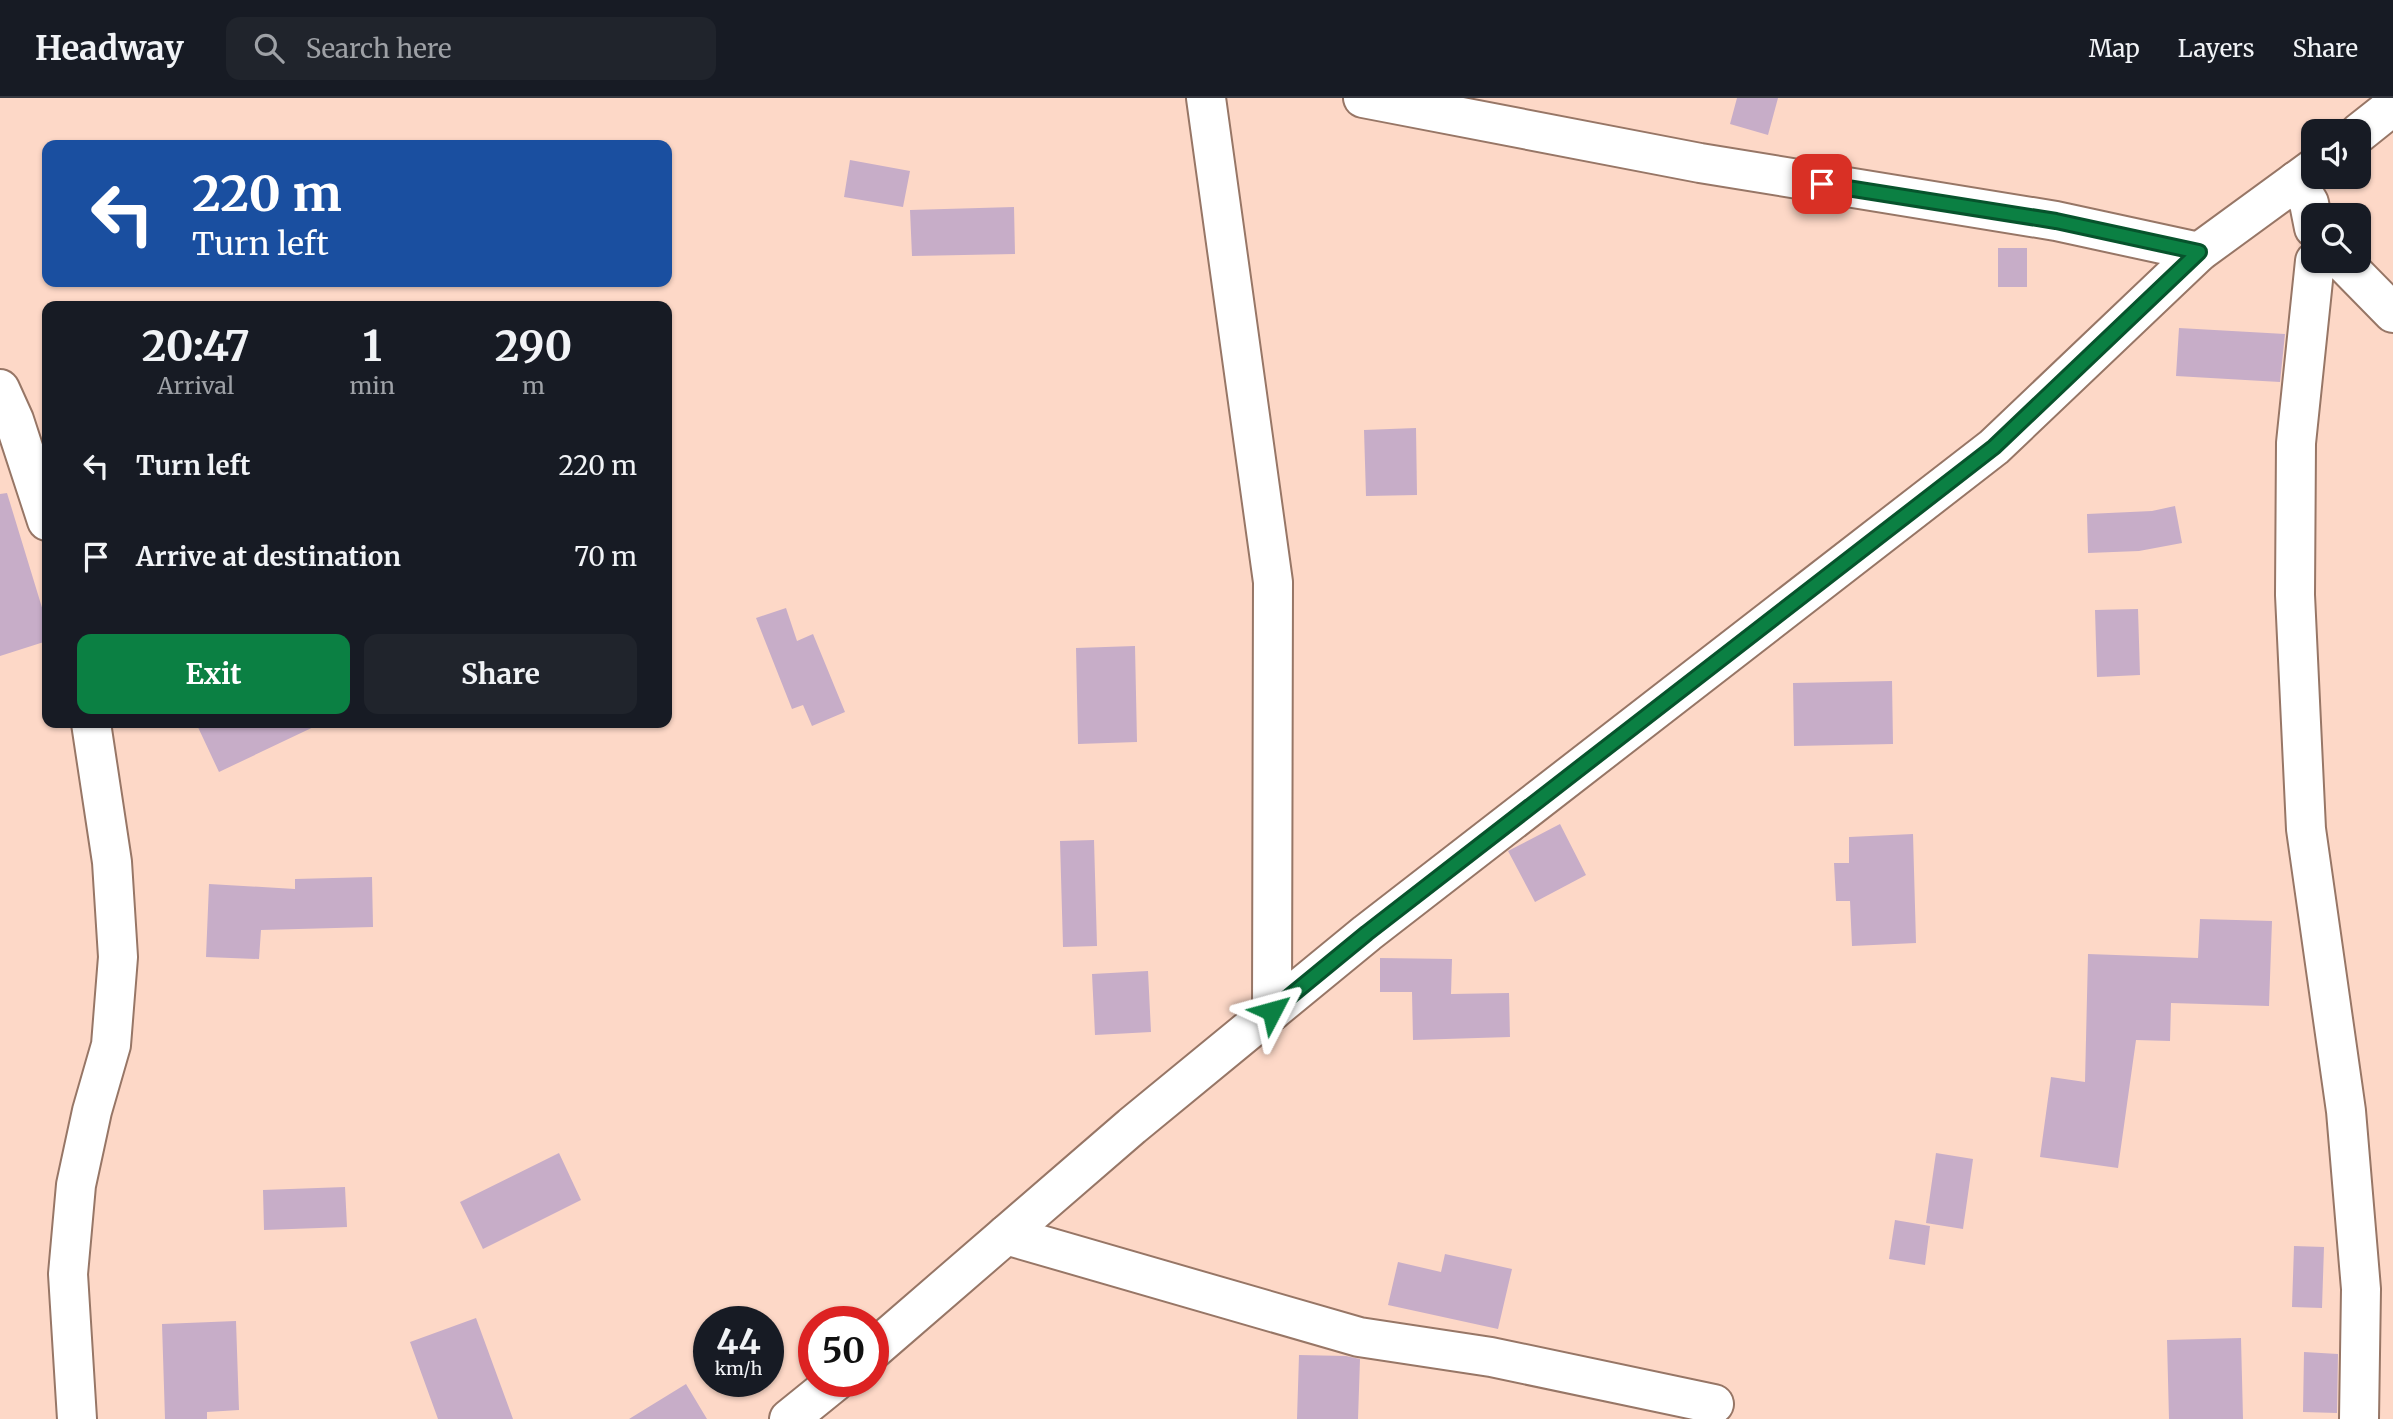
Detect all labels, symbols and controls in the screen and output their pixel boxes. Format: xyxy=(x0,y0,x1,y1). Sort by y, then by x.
search box xyxy=(226,17,716,80)
text: Headway xyxy=(35,28,184,69)
icon: search xyxy=(250,29,288,67)
text: Search here xyxy=(306,32,452,65)
text: Map xyxy=(2089,33,2140,64)
text: Layers xyxy=(2178,33,2254,64)
text: Share xyxy=(2292,33,2358,64)
map controls xyxy=(2301,119,2371,273)
button: sound xyxy=(2301,119,2371,189)
pin xyxy=(1792,154,1852,214)
text: 220 m xyxy=(192,163,342,224)
icon: arrive xyxy=(1803,165,1841,203)
icon: left xyxy=(77,168,168,259)
button: search xyxy=(2301,203,2371,273)
text: Turn left xyxy=(192,224,329,264)
text: 20:47 xyxy=(142,320,250,372)
text: 1 xyxy=(362,320,382,372)
text: 290 xyxy=(495,320,572,372)
text: Arrival xyxy=(157,371,234,400)
text: min xyxy=(349,371,395,400)
text: m xyxy=(522,371,545,400)
icon: left xyxy=(77,447,115,485)
text: Turn left xyxy=(136,449,250,482)
text: 220 m xyxy=(558,449,637,482)
icon: arrive xyxy=(77,538,115,576)
text: Arrive at destination xyxy=(136,540,401,573)
text: 70 m xyxy=(574,540,637,573)
button: Exit xyxy=(77,634,350,714)
button: Share xyxy=(364,634,637,714)
position arrow xyxy=(1235,974,1309,1048)
speed limit sign: 50 xyxy=(798,1306,889,1397)
text: 44 xyxy=(716,1320,761,1364)
text: km/h xyxy=(715,1357,762,1380)

